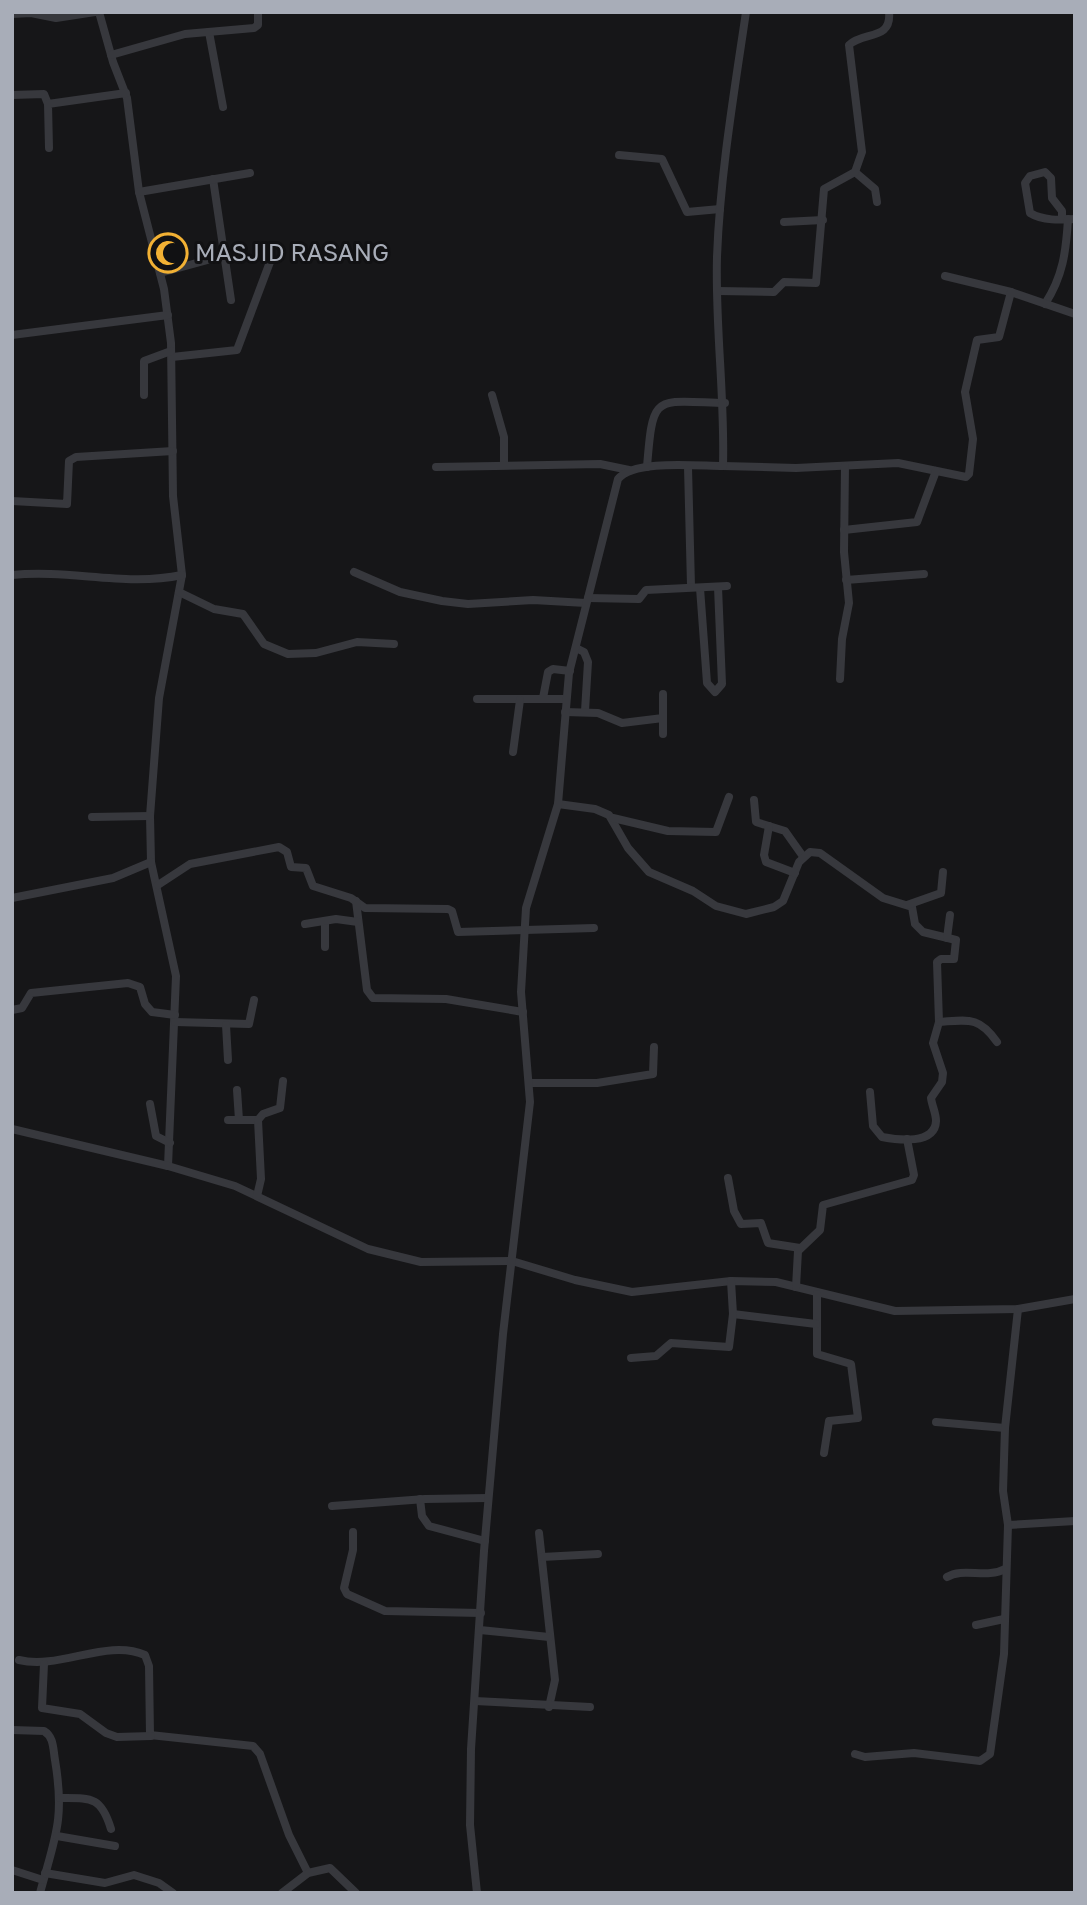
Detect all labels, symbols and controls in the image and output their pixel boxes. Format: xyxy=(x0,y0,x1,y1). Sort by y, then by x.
mosque icon: MASJID RASANG xyxy=(147,232,189,274)
place label: MASJID RASANG xyxy=(195,237,389,266)

